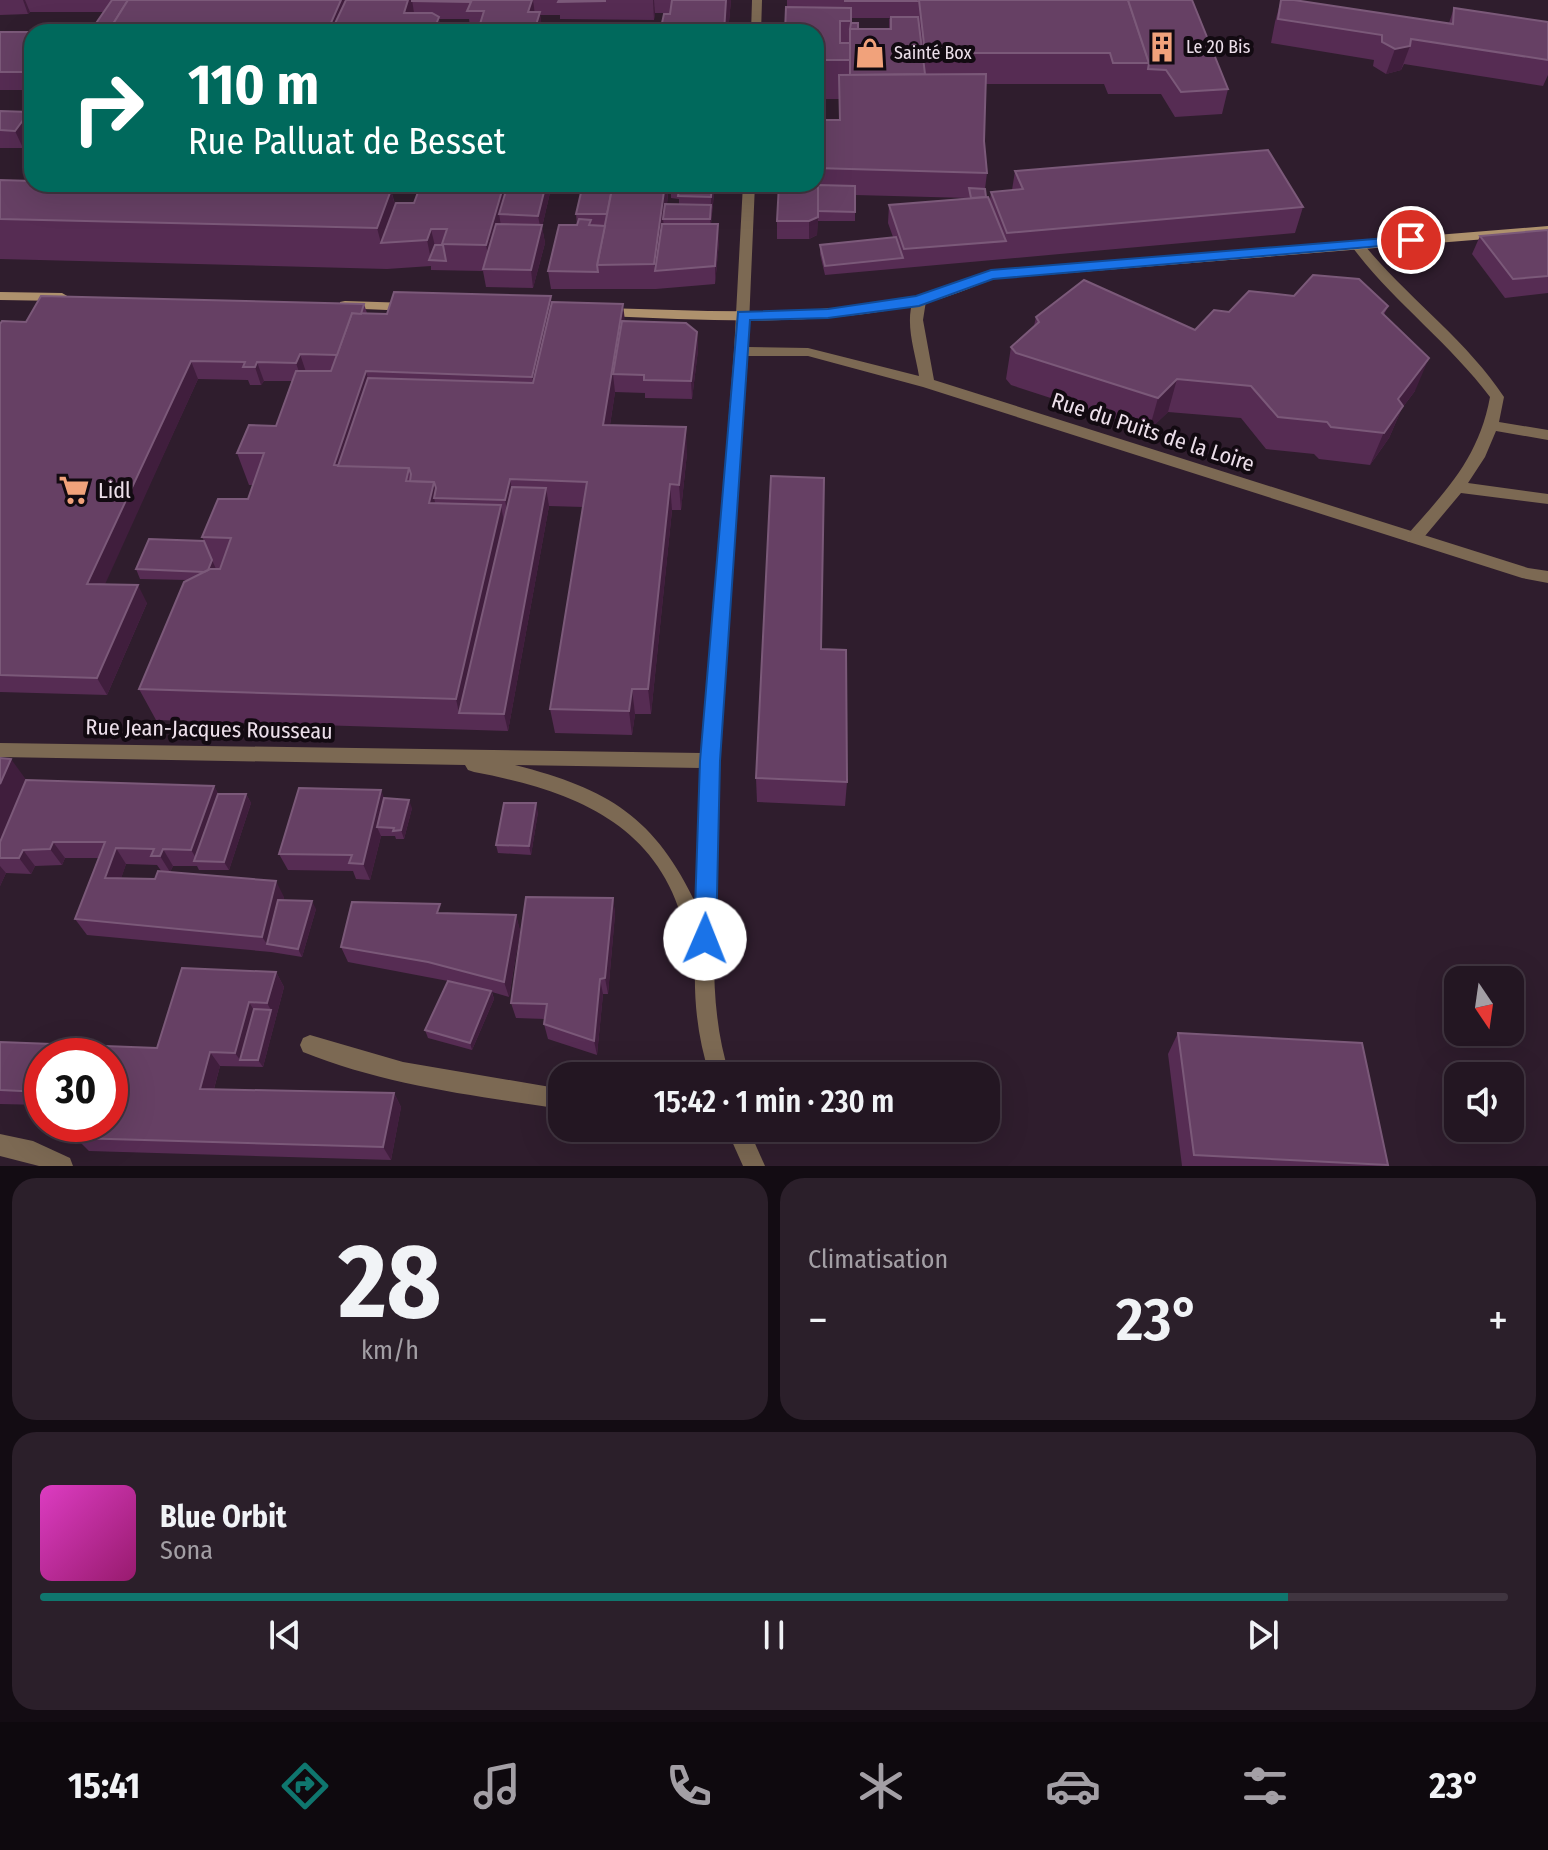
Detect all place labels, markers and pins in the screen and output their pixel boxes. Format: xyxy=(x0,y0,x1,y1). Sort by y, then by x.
building icon: Le 20 Bis xyxy=(1145,30,1179,64)
shop icon: Sainté Box xyxy=(853,36,887,70)
place label: Le 20 Bis xyxy=(1186,36,1251,58)
place label: Sainté Box xyxy=(894,42,972,64)
pin xyxy=(1377,206,1445,274)
supermarket icon: Lidl xyxy=(57,473,91,507)
place label: Lidl xyxy=(98,477,131,504)

